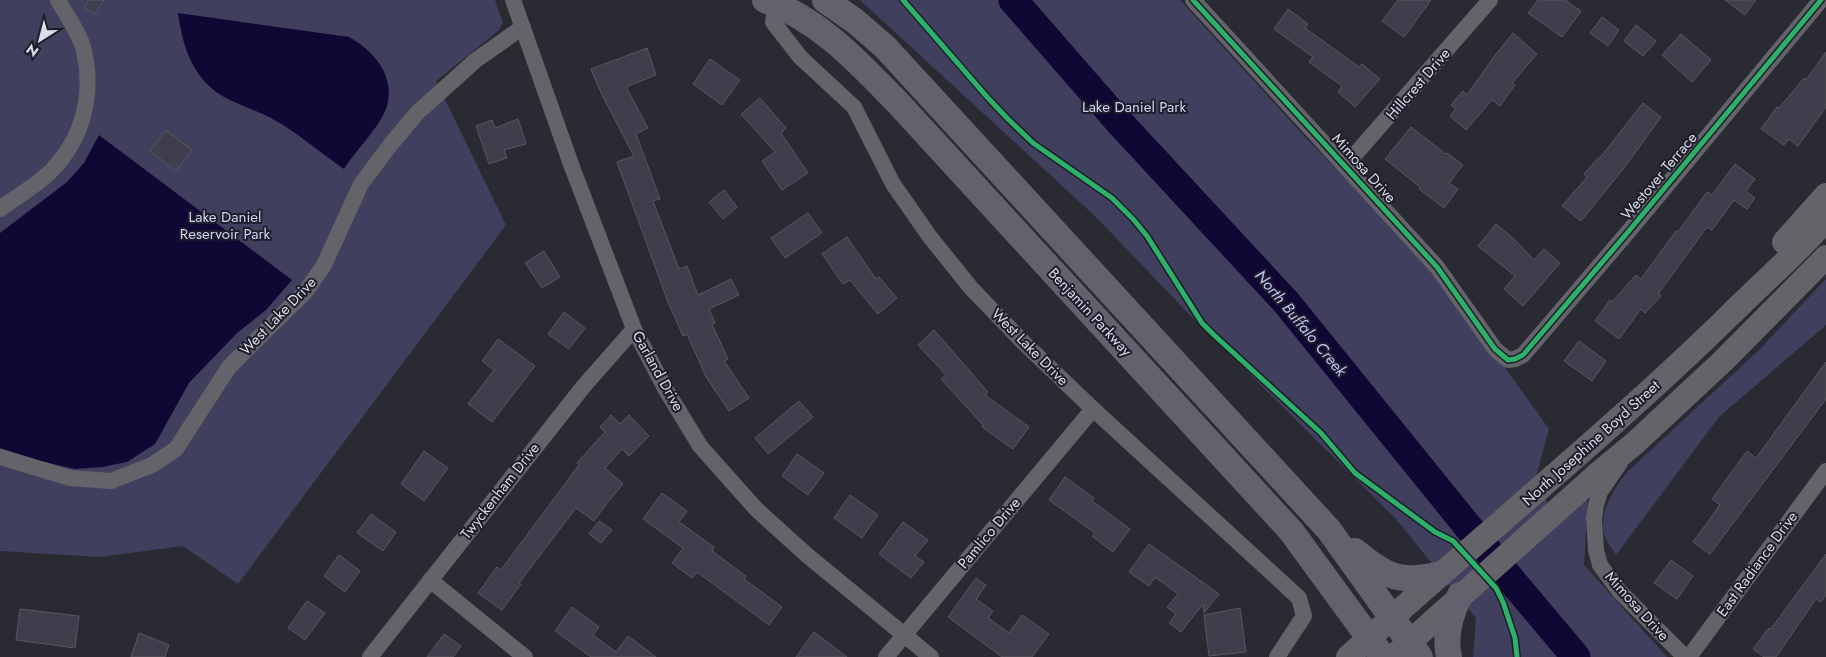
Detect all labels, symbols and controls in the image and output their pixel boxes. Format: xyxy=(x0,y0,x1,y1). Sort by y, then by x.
north arrow xyxy=(15,15,65,65)
text: N xyxy=(22,39,43,62)
street label: Hillcrest Drive xyxy=(1381,43,1456,125)
park label: Lake Daniel Park xyxy=(1082,96,1186,118)
street label: Westover Terrace xyxy=(1616,127,1702,225)
street label: Mimosa Drive xyxy=(1327,128,1401,208)
park label: Lake Daniel Reservoir Park xyxy=(180,206,271,245)
street label: Benjamin Parkway xyxy=(1043,263,1137,361)
water label: North Buffalo Creek xyxy=(1250,265,1353,382)
street label: West Lake Drive xyxy=(235,272,321,360)
street label: West Lake Drive xyxy=(986,303,1074,391)
street label: Garland Drive xyxy=(627,327,689,415)
street label: North Josephine Boyd Street xyxy=(1517,375,1665,511)
street label: Twyckenham Drive xyxy=(455,438,545,544)
street label: Pamlico Drive xyxy=(953,492,1026,573)
street label: East Radiance Drive xyxy=(1711,507,1803,621)
street label: Mimosa Drive xyxy=(1600,566,1674,646)

